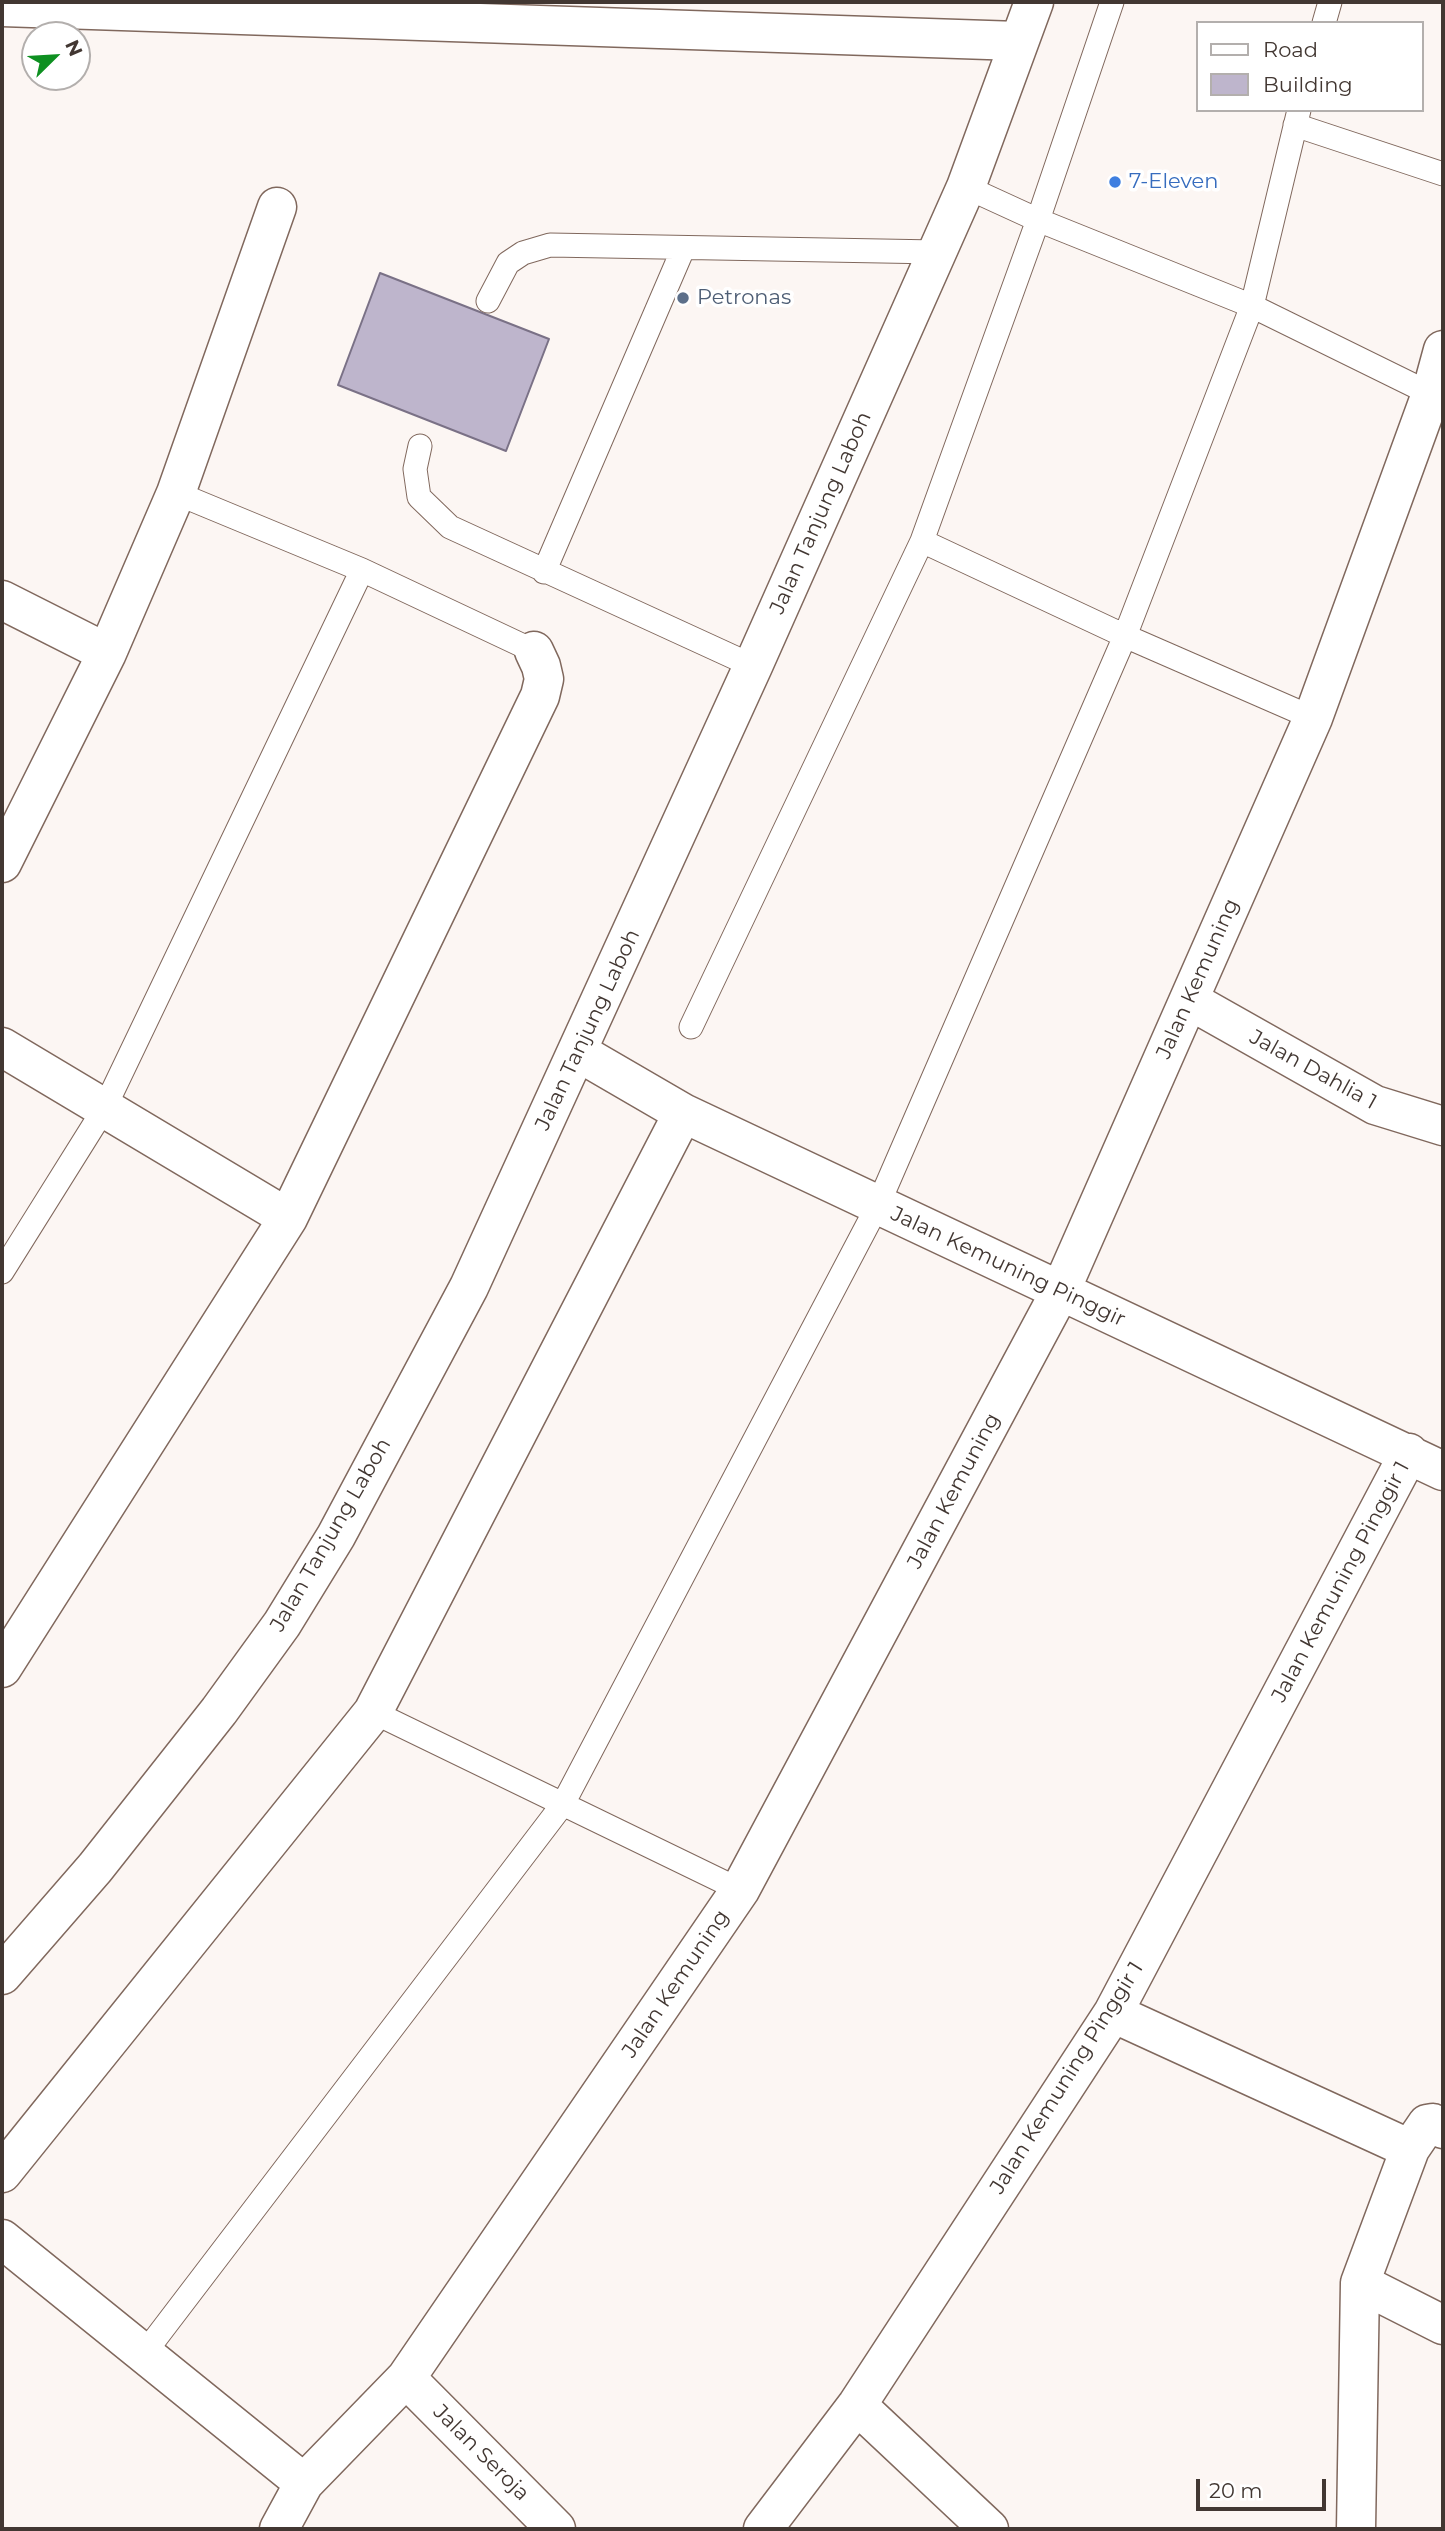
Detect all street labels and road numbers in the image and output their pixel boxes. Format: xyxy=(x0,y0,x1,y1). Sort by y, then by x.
street label: Jalan Tanjung Laboh xyxy=(765,408,877,618)
street label: Jalan Kemuning xyxy=(1151,895,1245,1063)
street label: Jalan Tanjung Laboh xyxy=(530,925,646,1135)
street label: Jalan Dahlia 1 xyxy=(1245,1025,1381,1115)
street label: Jalan Kemuning Pinggir xyxy=(887,1202,1129,1332)
street label: Jalan Kemuning xyxy=(902,1409,1006,1573)
street label: Jalan Tanjung Laboh xyxy=(265,1434,397,1636)
street label: Jalan Kemuning Pinggir 1 xyxy=(1267,1457,1415,1707)
street label: Jalan Kemuning xyxy=(617,1905,735,2063)
street label: Jalan Kemuning Pinggir 1 xyxy=(985,1957,1149,2199)
street label: Jalan Seroja xyxy=(428,2400,534,2506)

